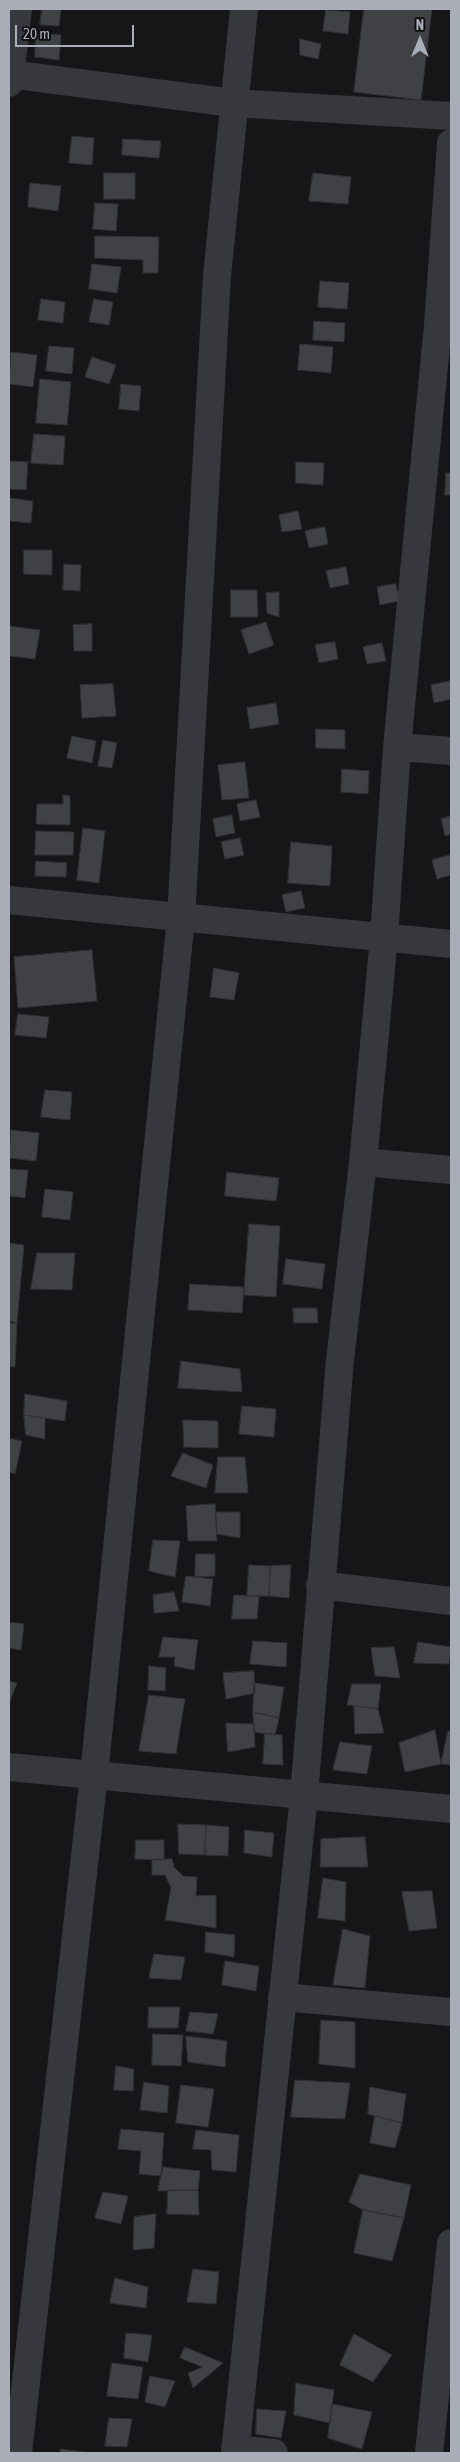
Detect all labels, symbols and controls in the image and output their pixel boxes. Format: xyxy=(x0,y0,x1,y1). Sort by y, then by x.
scale bar xyxy=(18,15,136,47)
north arrow xyxy=(395,15,445,65)
text: N xyxy=(416,17,424,33)
text: 20 m xyxy=(23,25,50,42)

